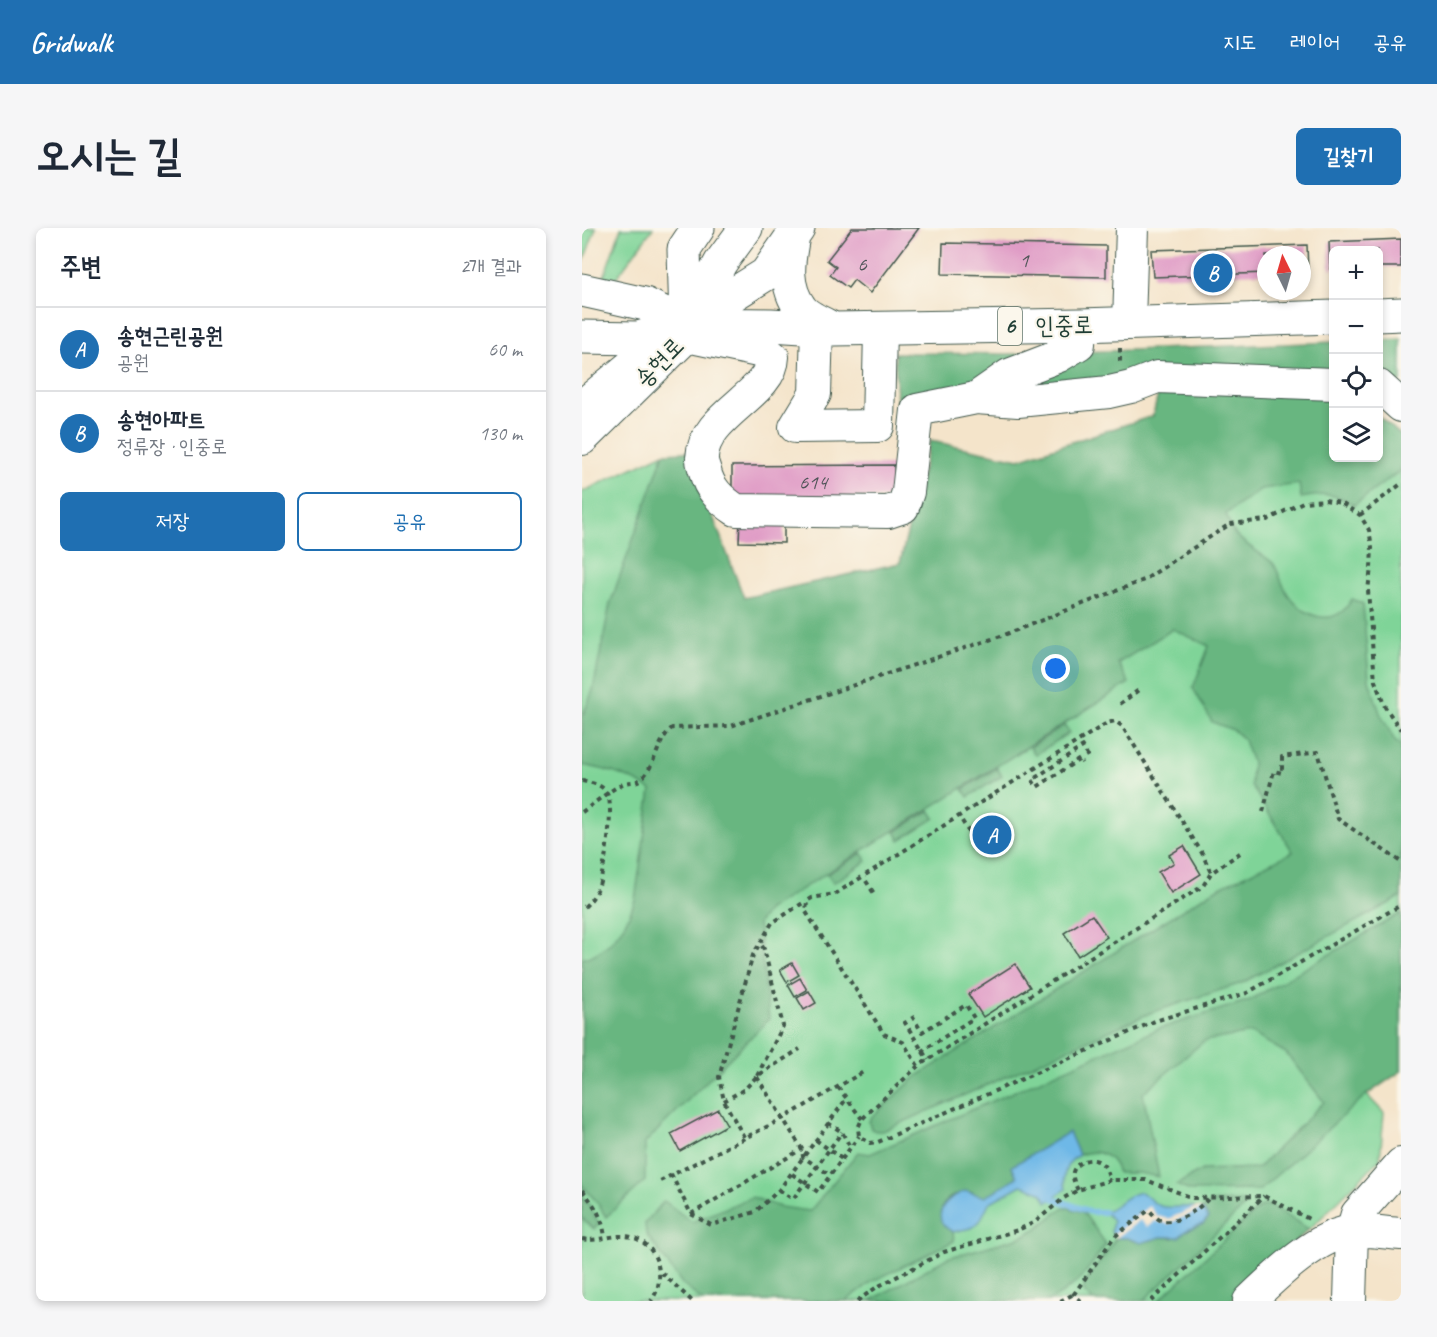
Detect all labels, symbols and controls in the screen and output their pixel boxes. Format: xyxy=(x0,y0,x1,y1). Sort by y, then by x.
text: Gridwalk xyxy=(30,25,112,60)
text: 지도 xyxy=(1223,29,1257,55)
text: 레이어 xyxy=(1290,29,1340,55)
text: 공유 xyxy=(1373,29,1407,55)
button: 길찾기 xyxy=(1296,128,1401,185)
text: 오시는 길 xyxy=(36,129,181,182)
north arrow xyxy=(1257,246,1311,300)
map controls xyxy=(1329,246,1383,462)
button: + xyxy=(1329,246,1383,300)
house number: 1 xyxy=(1019,247,1030,273)
text: 주변 xyxy=(60,250,102,283)
pin: B xyxy=(1194,250,1232,296)
house number: 6 xyxy=(857,251,867,277)
text: 2개 결과 xyxy=(460,254,522,279)
button: − xyxy=(1329,300,1383,354)
road number: 6 xyxy=(998,307,1022,345)
street label: 인중로 xyxy=(1035,309,1093,341)
text: 송현근린공원 xyxy=(117,322,223,350)
street label: 송현로 xyxy=(628,331,690,393)
text: A xyxy=(74,337,85,362)
text: 60 m xyxy=(488,337,522,362)
text: 공원 xyxy=(117,350,149,375)
button: locate xyxy=(1329,354,1383,408)
text: 송현아파트 xyxy=(117,406,206,434)
button: layers xyxy=(1329,408,1383,462)
text: B xyxy=(74,421,85,446)
text: 130 m xyxy=(479,421,522,446)
text: 정류장 · 인중로 xyxy=(117,434,227,459)
house number: 614 xyxy=(799,469,830,495)
button: 저장 xyxy=(60,492,285,551)
button: 공유 xyxy=(297,492,522,551)
your location xyxy=(1041,654,1070,683)
pin: A xyxy=(972,812,1012,858)

